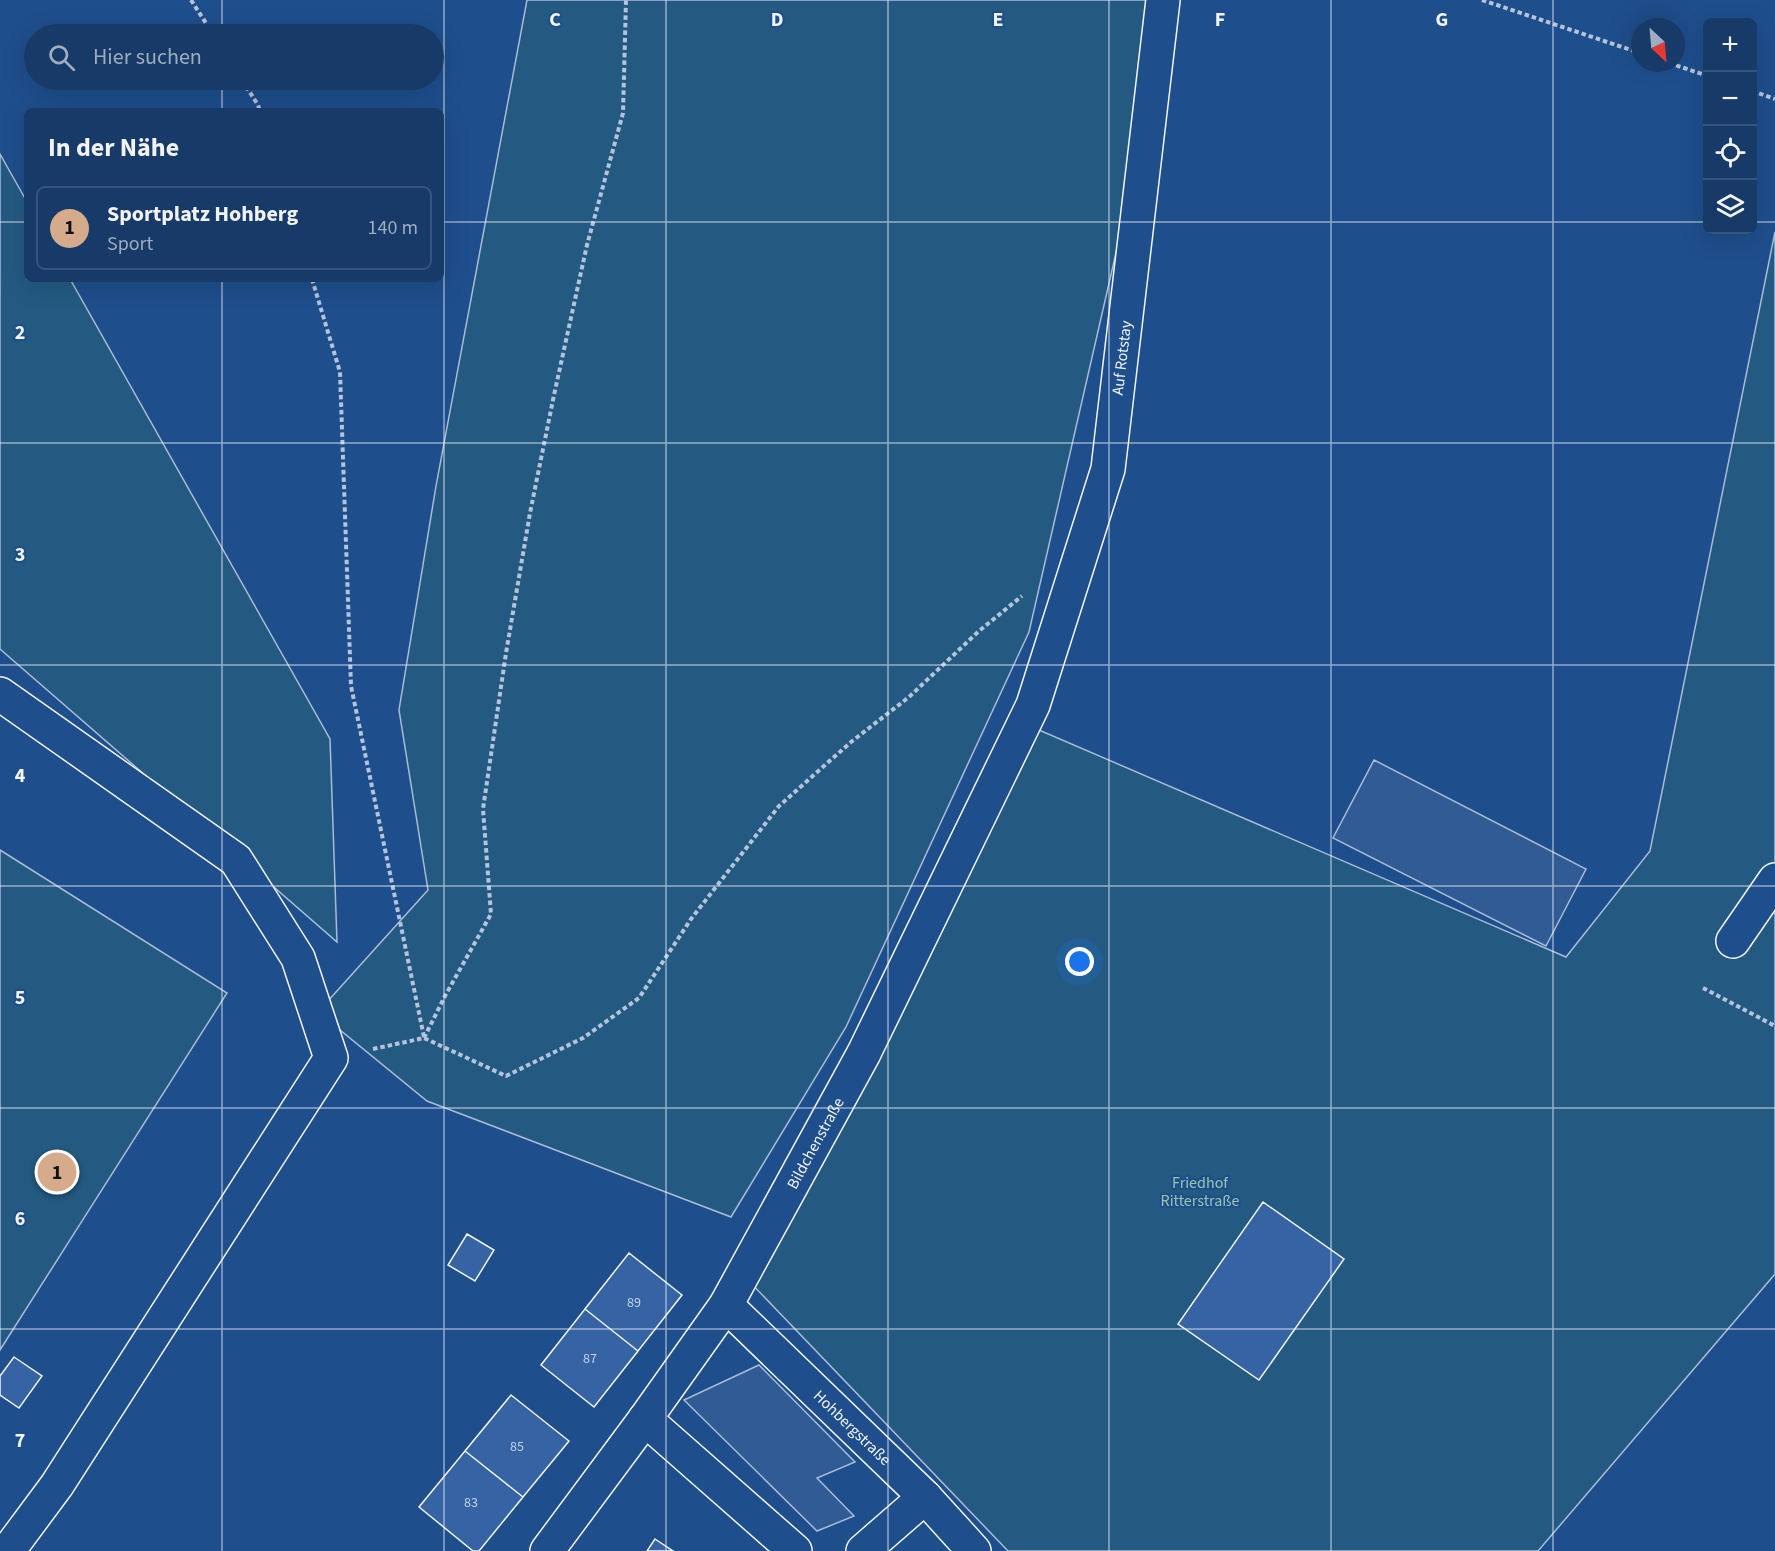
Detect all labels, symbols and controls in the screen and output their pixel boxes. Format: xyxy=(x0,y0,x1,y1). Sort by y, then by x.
text: C xyxy=(549,6,561,34)
text: D xyxy=(771,6,783,34)
text: E xyxy=(993,6,1003,34)
text: F xyxy=(1215,6,1225,34)
text: G xyxy=(1436,6,1448,34)
north arrow xyxy=(1631,18,1685,72)
map controls xyxy=(1703,18,1757,234)
button: + xyxy=(1703,18,1757,72)
search box xyxy=(24,24,444,90)
icon: search xyxy=(45,41,78,74)
text: Hier suchen xyxy=(93,41,202,73)
button: − xyxy=(1703,72,1757,126)
button: locate xyxy=(1703,126,1757,180)
text: In der Nähe xyxy=(48,129,179,166)
button: layers xyxy=(1703,180,1757,234)
text: Sportplatz Hohberg xyxy=(107,198,298,230)
text: 1 xyxy=(64,214,75,242)
text: 140 m xyxy=(368,214,418,242)
text: Sport xyxy=(107,230,153,258)
text: 2 xyxy=(15,319,25,347)
street label: Auf Rotstay xyxy=(1107,319,1137,396)
text: 3 xyxy=(15,541,25,569)
text: 4 xyxy=(15,762,26,790)
your location xyxy=(1065,947,1094,976)
text: 5 xyxy=(15,984,25,1012)
street label: Bildchenstraße xyxy=(782,1094,850,1193)
pin: 1 xyxy=(38,1150,76,1194)
park label: Friedhof Ritterstraße xyxy=(1161,1172,1240,1212)
text: 6 xyxy=(15,1205,25,1233)
house number: 89 xyxy=(627,1293,641,1313)
house number: 87 xyxy=(583,1349,597,1369)
street label: Hohbergstraße xyxy=(808,1385,896,1471)
text: 7 xyxy=(15,1427,25,1455)
house number: 85 xyxy=(510,1437,524,1457)
house number: 83 xyxy=(464,1493,478,1513)

